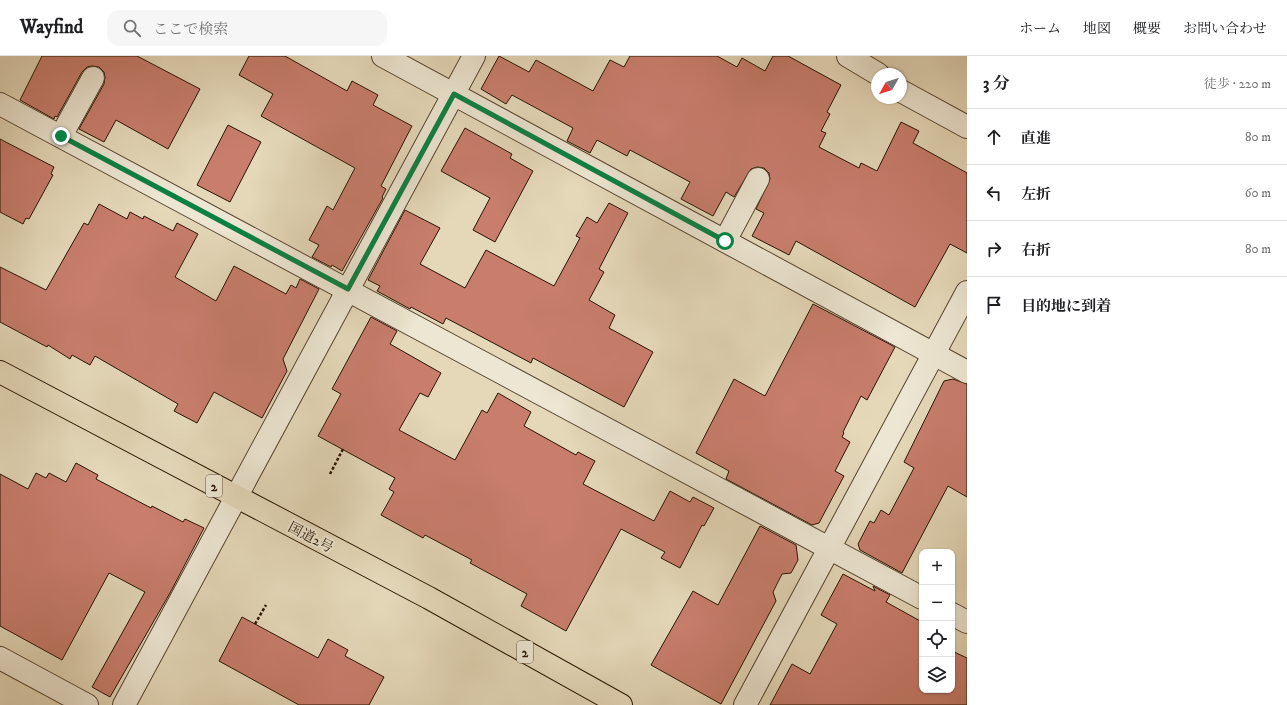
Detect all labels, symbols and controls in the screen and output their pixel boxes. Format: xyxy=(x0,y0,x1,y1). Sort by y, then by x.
search box xyxy=(107,10,387,46)
text: Wayfind xyxy=(20,16,83,39)
icon: search xyxy=(121,17,143,39)
text: ここで検索 xyxy=(153,20,228,39)
text: ホーム xyxy=(1019,20,1061,38)
text: 地図 xyxy=(1083,20,1111,38)
text: 概要 xyxy=(1133,20,1161,38)
text: お問い合わせ xyxy=(1183,20,1267,38)
north arrow xyxy=(871,68,907,104)
text: 3 分 xyxy=(983,73,1010,95)
text: 徒歩 · 220 m xyxy=(1204,76,1271,92)
icon: ahead xyxy=(983,126,1005,148)
route end xyxy=(52,127,70,145)
text: 直進 xyxy=(1021,129,1051,148)
text: 80 m xyxy=(1245,129,1271,145)
icon: left xyxy=(983,182,1005,204)
text: 左折 xyxy=(1021,185,1051,204)
text: 60 m xyxy=(1245,185,1271,201)
route start xyxy=(716,232,734,250)
icon: right xyxy=(983,238,1005,260)
text: 右折 xyxy=(1021,241,1051,260)
text: 80 m xyxy=(1245,241,1271,257)
icon: arrive xyxy=(983,294,1005,316)
text: 目的地に到着 xyxy=(1021,297,1111,316)
road number: 2 xyxy=(206,475,222,497)
street label: 国道2号 xyxy=(285,518,336,557)
map controls xyxy=(919,549,955,693)
button: + xyxy=(919,549,955,585)
button: − xyxy=(919,585,955,621)
button: locate xyxy=(919,621,955,657)
road number: 2 xyxy=(517,641,533,663)
button: layers xyxy=(919,657,955,693)

